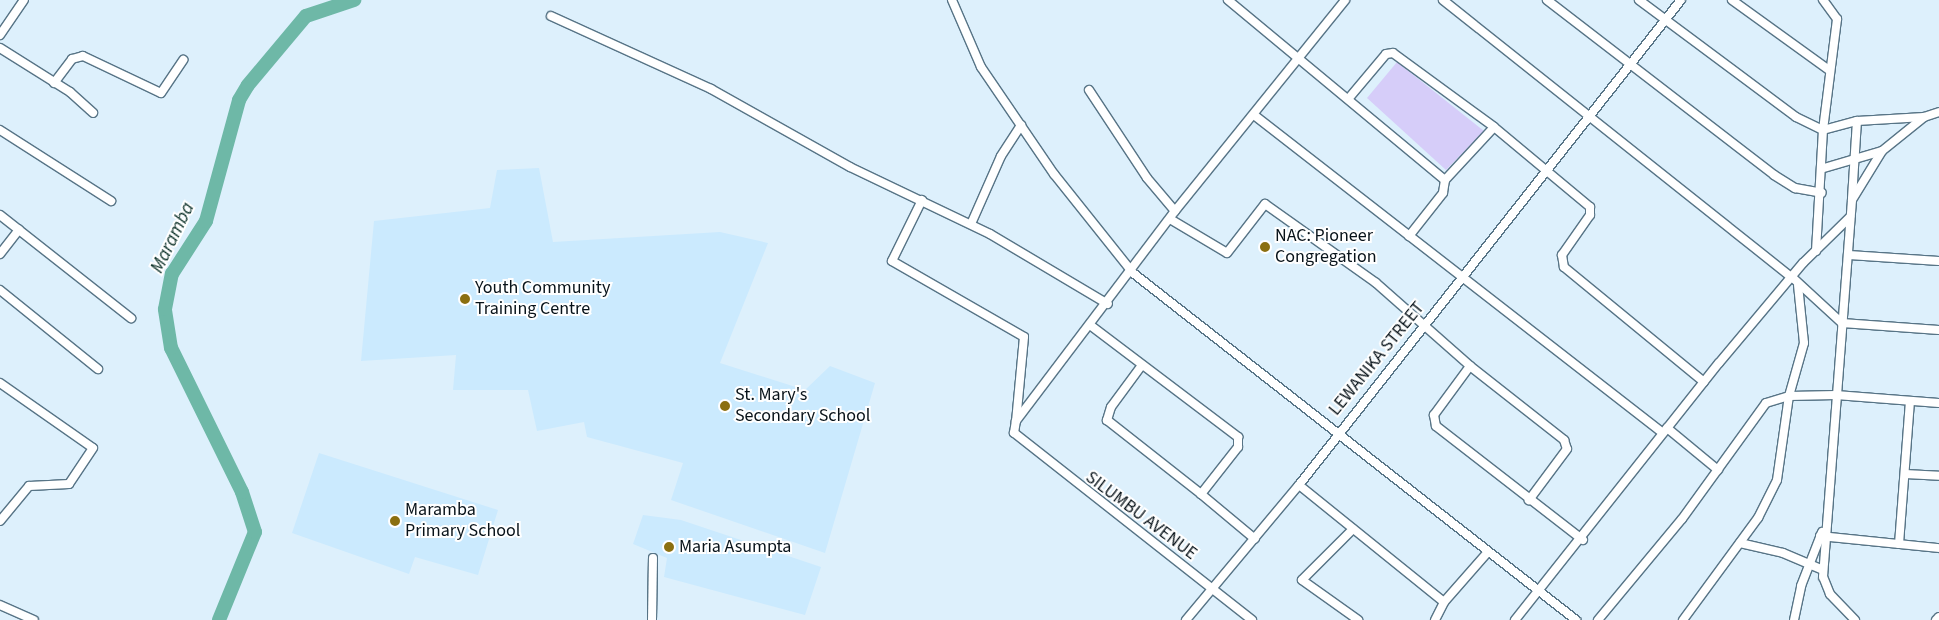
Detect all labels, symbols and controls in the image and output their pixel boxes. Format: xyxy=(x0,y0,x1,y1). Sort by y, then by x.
water label: Maramba xyxy=(146,199,200,277)
place label: NAC: Pioneer Congregation xyxy=(1275,226,1376,268)
marker: NAC: Pioneer Congregation xyxy=(1259,241,1271,253)
place label: Youth Community Training Centre xyxy=(475,278,610,320)
marker: Youth Community Training Centre xyxy=(459,293,471,305)
street label: LEWANIKA STREET xyxy=(1325,298,1429,420)
place label: St. Mary's Secondary School xyxy=(735,385,870,428)
marker: St. Mary's Secondary School xyxy=(719,400,731,412)
street label: SILUMBU AVENUE xyxy=(1081,467,1201,565)
place label: Maramba Primary School xyxy=(405,500,520,542)
marker: Maramba Primary School xyxy=(389,515,401,527)
place label: Maria Asumpta xyxy=(679,536,791,558)
marker: Maria Asumpta xyxy=(663,541,675,553)

